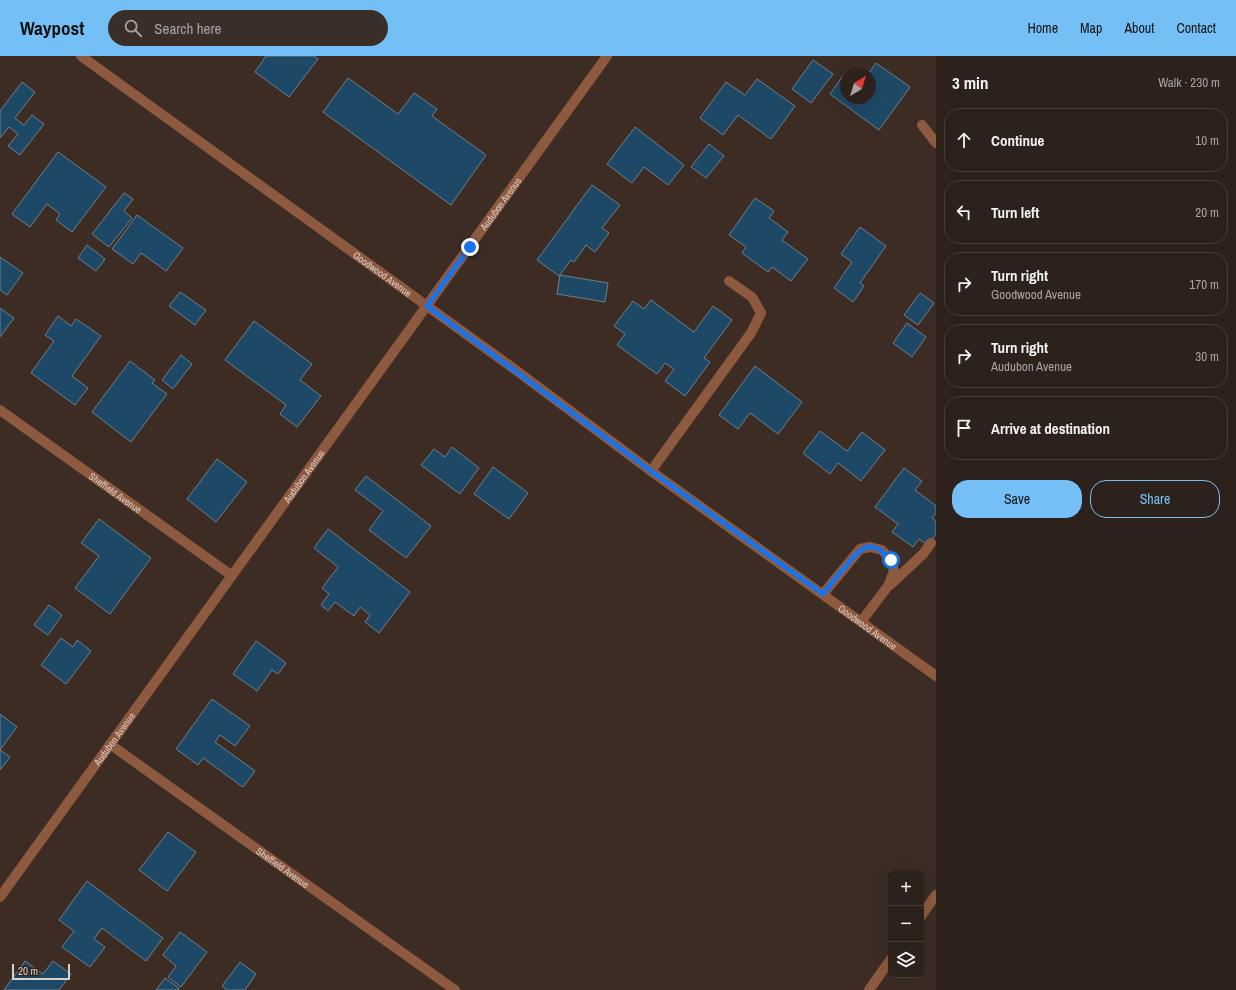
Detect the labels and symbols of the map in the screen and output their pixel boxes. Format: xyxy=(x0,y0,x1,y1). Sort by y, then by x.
north arrow xyxy=(840,68,876,104)
street label: Audubon Avenue xyxy=(477,175,525,234)
route end xyxy=(461,238,479,256)
street label: Goodwood Avenue xyxy=(350,249,415,300)
street label: Audubon Avenue xyxy=(280,447,328,506)
street label: Sheffield Avenue xyxy=(86,470,145,516)
route start xyxy=(882,551,900,569)
street label: Goodwood Avenue xyxy=(835,602,900,653)
street label: Audubon Avenue xyxy=(90,710,138,769)
street label: Sheffield Avenue xyxy=(254,845,312,891)
scale bar xyxy=(12,962,70,981)

